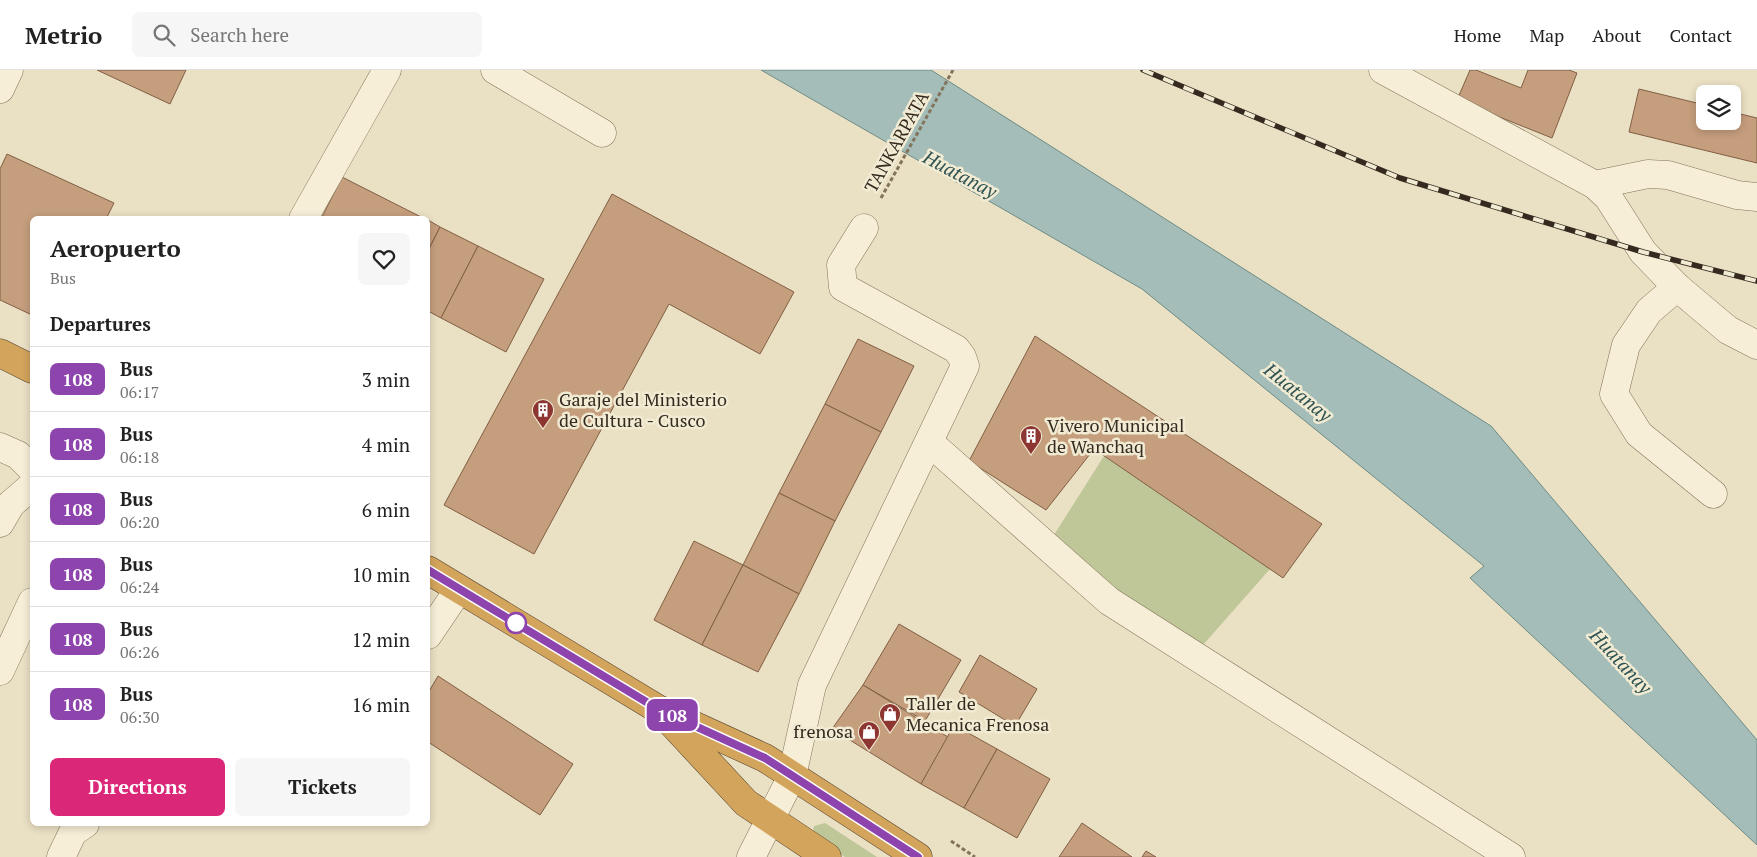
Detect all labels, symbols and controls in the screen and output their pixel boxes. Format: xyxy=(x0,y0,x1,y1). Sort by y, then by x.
search box xyxy=(132,12,482,57)
text: Metrio xyxy=(25,19,102,51)
icon: search xyxy=(150,21,178,49)
text: Search here xyxy=(190,22,289,47)
text: Home xyxy=(1454,23,1501,47)
text: Map xyxy=(1529,23,1564,47)
text: About xyxy=(1592,23,1641,47)
text: Contact xyxy=(1669,23,1732,47)
map controls xyxy=(1696,85,1741,130)
button: layers xyxy=(1696,85,1741,130)
street label: TANKARPATA xyxy=(858,86,934,196)
water label: Huatanay xyxy=(918,143,1003,204)
text: Aeropuerto xyxy=(50,232,181,264)
button: heart xyxy=(358,233,410,285)
text: Bus xyxy=(50,267,76,289)
text: Departures xyxy=(50,311,151,336)
text: Bus xyxy=(120,356,153,381)
water label: Huatanay xyxy=(1259,356,1338,427)
text: 108 xyxy=(62,367,93,391)
text: 3 min xyxy=(362,367,410,392)
text: 06:17 xyxy=(120,381,159,403)
place label: Garaje del Ministerio de Cultura - Cusco xyxy=(559,387,727,432)
building icon: Garaje del Ministerio de Cultura - Cusco xyxy=(531,398,555,429)
place label: Vivero Municipal de Wanchaq xyxy=(1047,413,1184,458)
text: Bus xyxy=(120,421,153,446)
building icon: Vivero Municipal de Wanchaq xyxy=(1019,424,1043,455)
text: 108 xyxy=(62,432,93,456)
text: 4 min xyxy=(362,432,410,457)
text: 06:18 xyxy=(120,446,159,468)
text: Bus xyxy=(120,486,153,511)
text: 108 xyxy=(62,497,93,521)
text: 6 min xyxy=(362,497,410,522)
text: 06:20 xyxy=(120,511,159,533)
text: Bus xyxy=(120,551,153,576)
text: 108 xyxy=(62,562,93,586)
text: 10 min xyxy=(352,562,410,587)
text: 06:24 xyxy=(120,576,159,598)
unlabelled marker xyxy=(505,612,527,634)
text: Bus xyxy=(120,616,153,641)
water label: Huatanay xyxy=(1584,622,1659,699)
text: 108 xyxy=(62,627,93,651)
text: 12 min xyxy=(352,627,410,652)
text: 06:26 xyxy=(120,641,159,663)
text: Bus xyxy=(120,681,153,706)
place label: Taller de Mecanica Frenosa xyxy=(906,691,1049,736)
text: 108 xyxy=(62,692,93,716)
text: 16 min xyxy=(352,692,410,717)
line badge: 108 xyxy=(643,699,701,731)
shop icon: Taller de Mecanica Frenosa xyxy=(878,702,902,733)
text: 108 xyxy=(657,703,687,727)
text: 06:30 xyxy=(120,706,159,728)
place label: frenosa xyxy=(793,719,853,743)
shop icon: frenosa xyxy=(857,720,881,751)
button: Directions xyxy=(50,758,225,816)
button: Tickets xyxy=(235,758,410,816)

